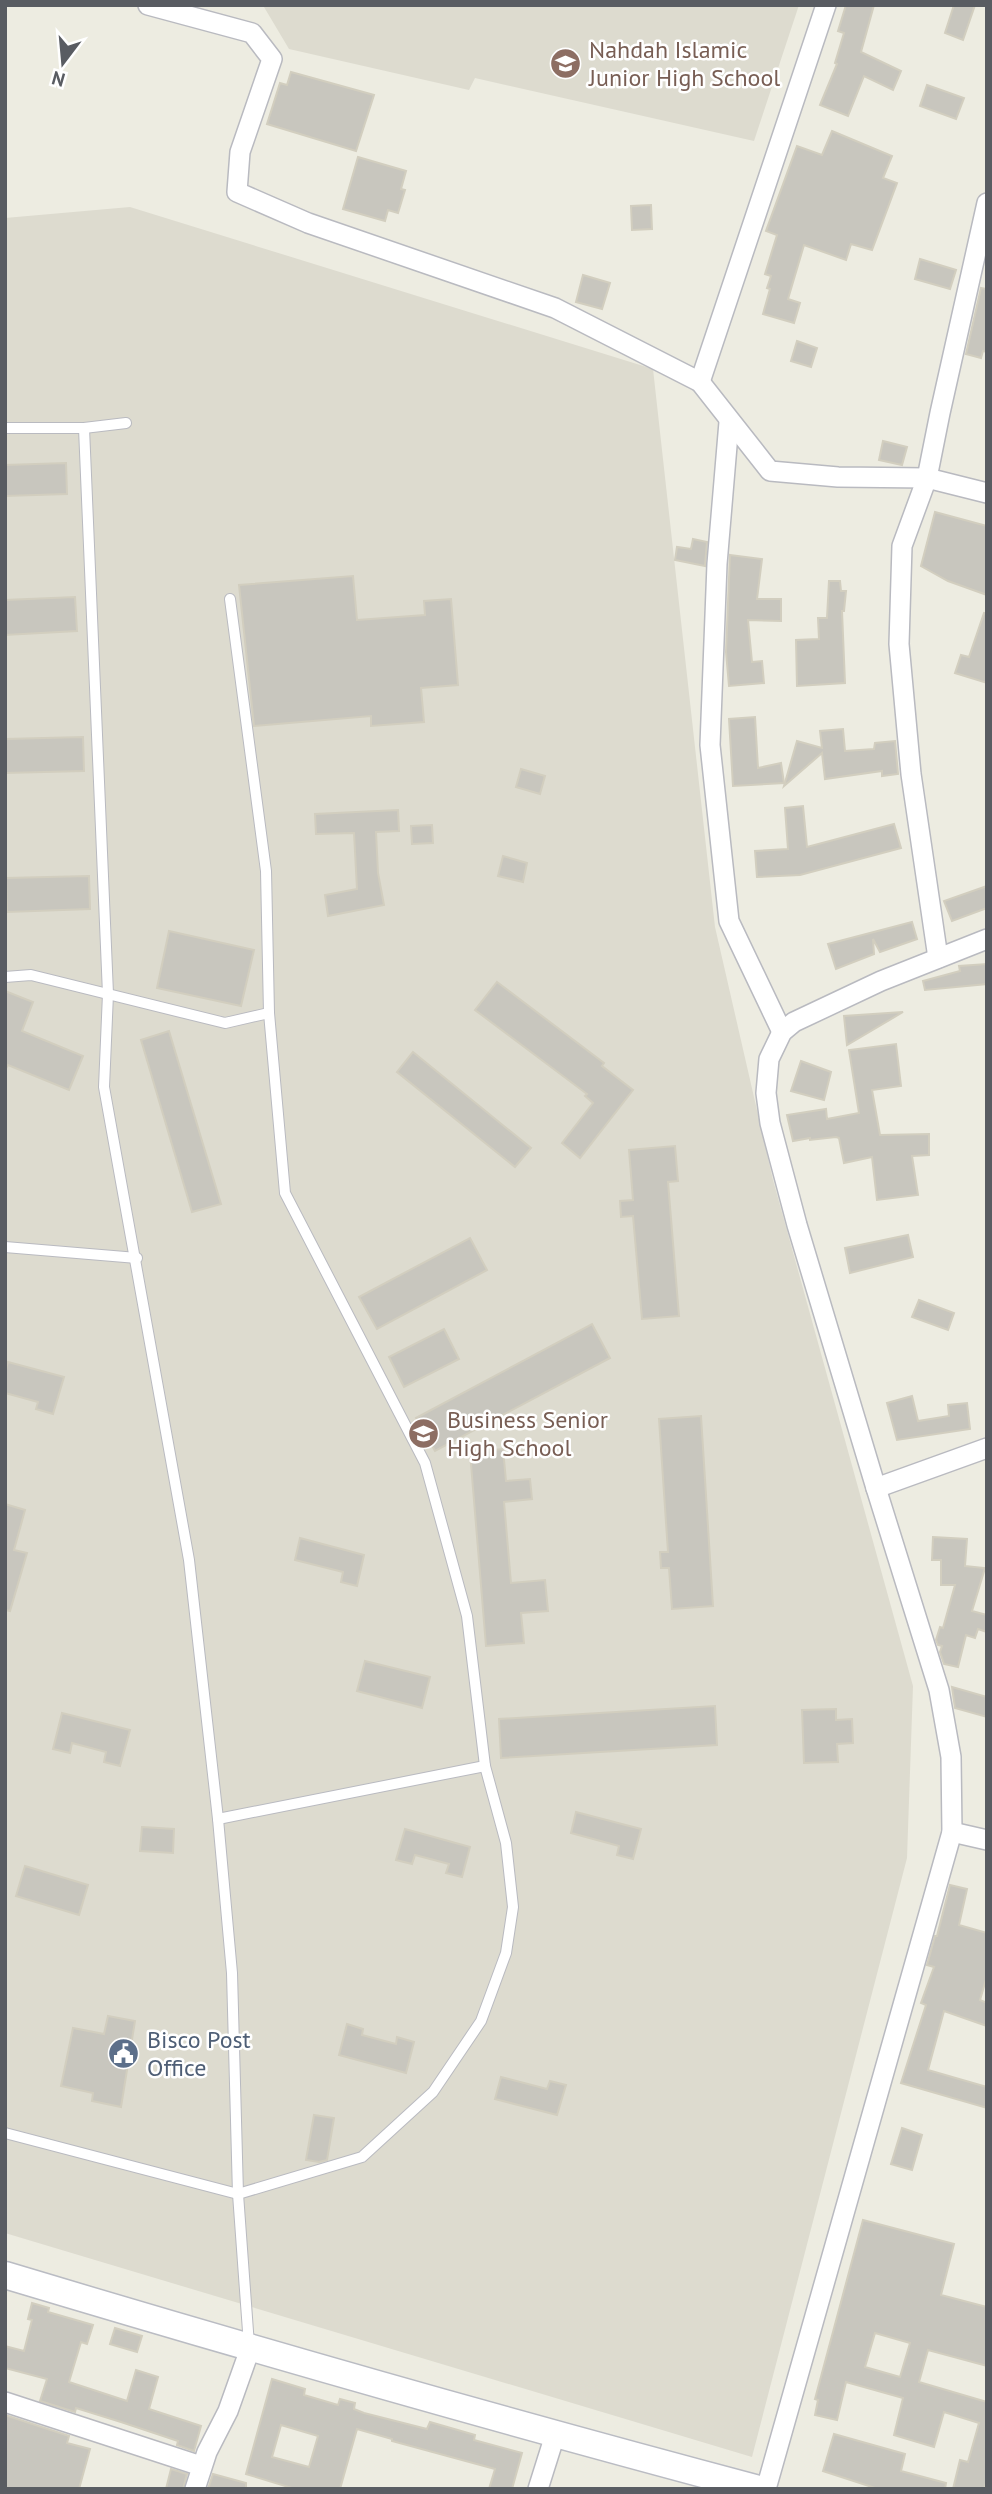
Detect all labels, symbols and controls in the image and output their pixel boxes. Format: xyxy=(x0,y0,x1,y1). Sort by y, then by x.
north arrow xyxy=(28,28,98,98)
place label: Nahdah Islamic Junior High School xyxy=(588,34,780,93)
school or university icon: Nahdah Islamic Junior High School xyxy=(549,46,583,80)
text: N xyxy=(49,66,68,93)
place label: Business Senior High School xyxy=(447,1404,608,1463)
school or university icon: Business Senior High School xyxy=(407,1416,441,1450)
place label: Bisco Post Office xyxy=(147,2024,251,2083)
public building icon: Bisco Post Office xyxy=(107,2036,141,2070)

